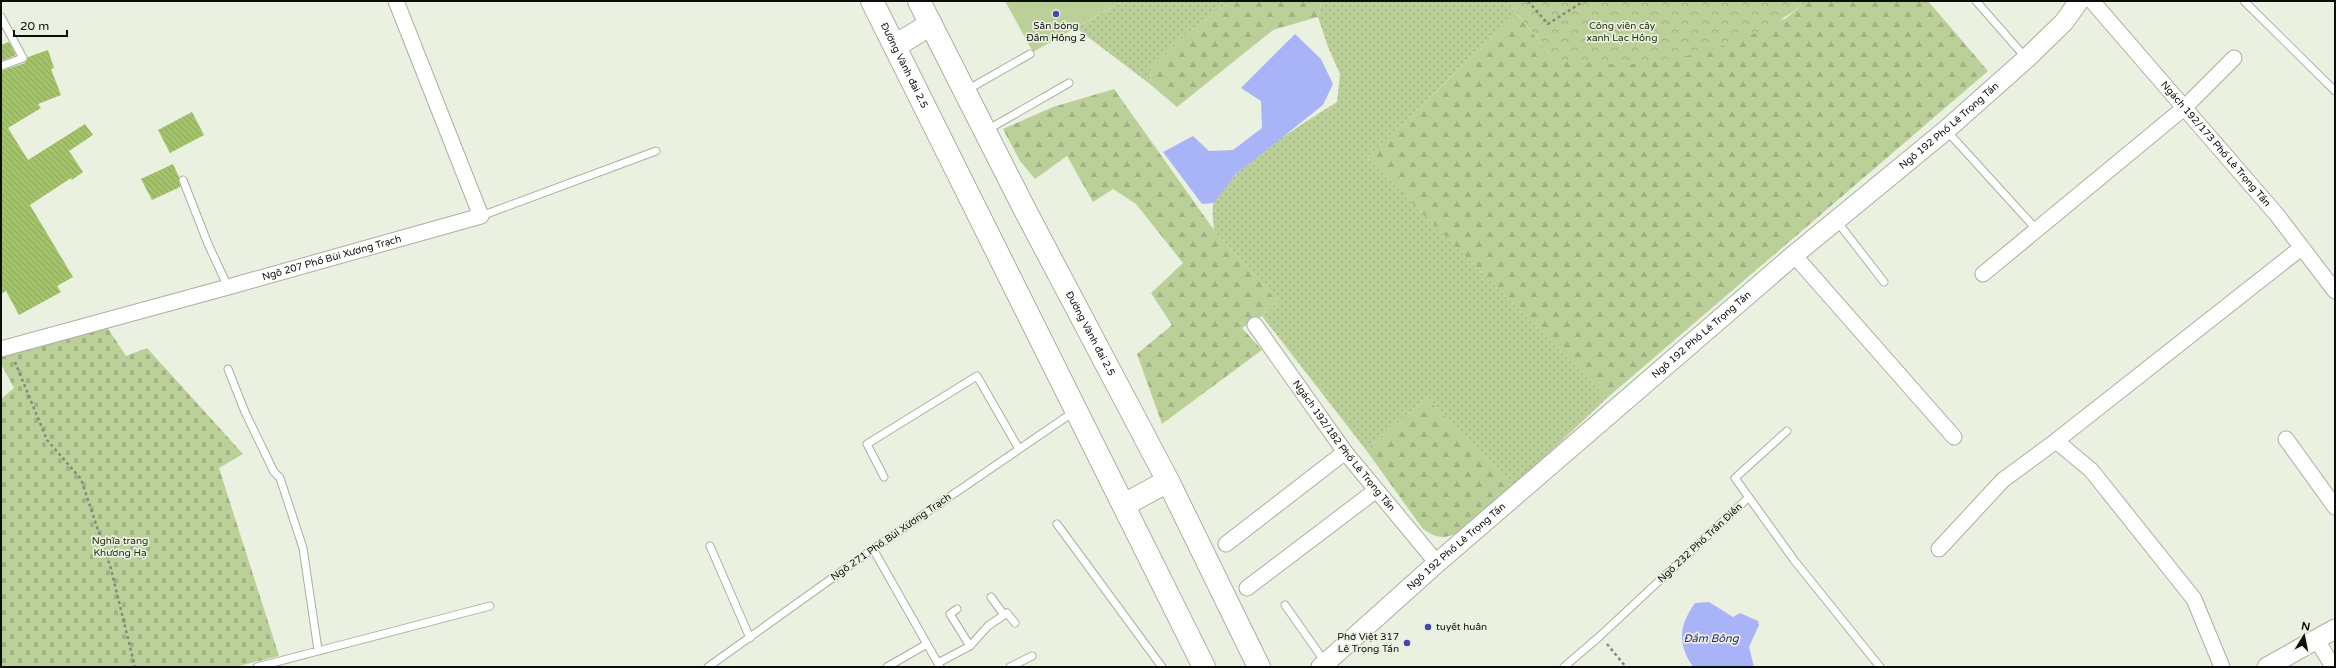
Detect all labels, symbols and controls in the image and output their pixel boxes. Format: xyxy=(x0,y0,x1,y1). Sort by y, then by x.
marker: Sân bóng Đầm Hồng 2 xyxy=(1051,9,1061,19)
scale bar xyxy=(14,12,67,38)
text: 20 m xyxy=(20,19,49,33)
place label: Sân bóng Đầm Hồng 2 xyxy=(1026,20,1086,44)
park label: Công viên cây xanh Lạc Hồng xyxy=(1586,20,1658,44)
street label: Đường Vành đai 2.5 xyxy=(878,21,930,110)
street label: Ngách 192/173 Phố Lê Trọng Tấn xyxy=(2158,79,2273,209)
street label: Ngõ 192 Phố Lê Trọng Tấn xyxy=(1897,80,2001,172)
street label: Ngõ 207 Phố Bùi Xương Trạch xyxy=(261,233,403,283)
street label: Đường Vành đai 2.5 xyxy=(1063,289,1117,378)
street label: Ngõ 192 Phố Lê Trọng Tấn xyxy=(1649,289,1753,381)
street label: Ngách 192/182 Phố Lê Trọng Tấn xyxy=(1290,378,1398,514)
street label: Ngõ 271 Phố Bùi Xương Trạch xyxy=(829,491,953,583)
street label: Ngõ 192 Phố Lê Trọng Tấn xyxy=(1404,500,1508,593)
street label: Ngõ 232 Phố Trần Điền xyxy=(1655,501,1745,585)
park label: Nghĩa trang Khương Hạ xyxy=(92,535,148,559)
north arrow xyxy=(2284,616,2324,656)
text: N xyxy=(2300,619,2311,634)
place label: tuyết huân xyxy=(1436,621,1487,633)
marker: tuyết huân xyxy=(1423,622,1433,632)
place label: Phở Việt 317 Lê Trọng Tấn xyxy=(1337,631,1399,655)
water label: Đầm Bông xyxy=(1683,632,1740,645)
marker: Phở Việt 317 Lê Trọng Tấn xyxy=(1402,638,1412,648)

